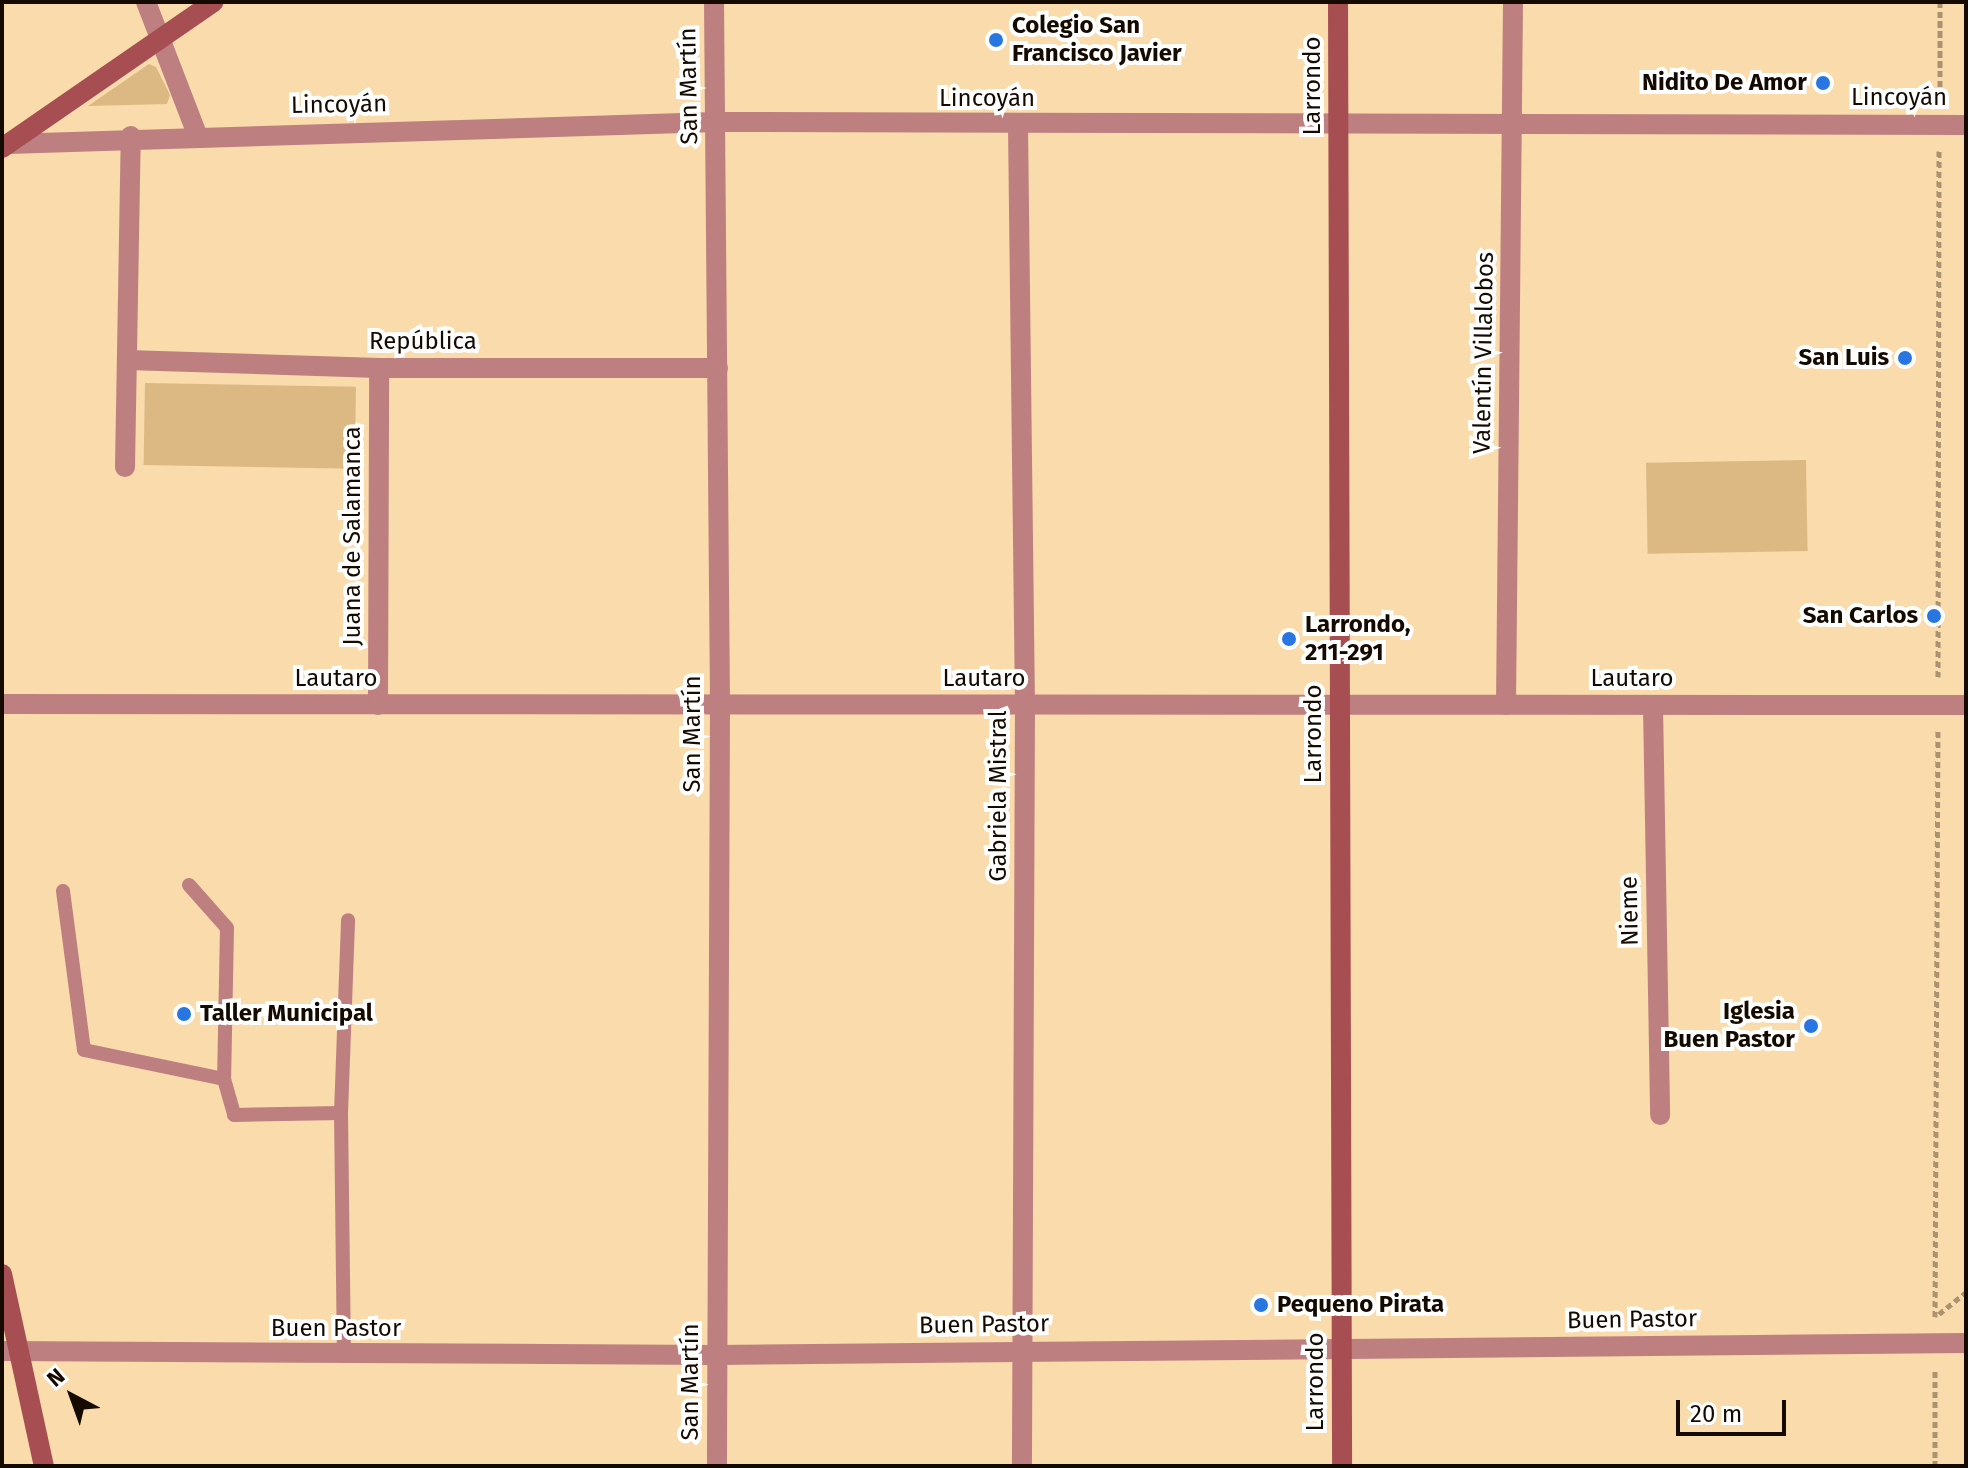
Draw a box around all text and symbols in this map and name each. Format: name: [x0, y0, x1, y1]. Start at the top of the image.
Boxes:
place label: Colegio San Francisco Javier: [1012, 12, 1182, 68]
street label: San Martín: [674, 27, 704, 145]
marker: Colegio San Francisco Javier: [987, 31, 1005, 49]
street label: Larrondo: [1299, 36, 1327, 136]
place label: Nidito De Amor: [1642, 69, 1807, 97]
marker: Nidito De Amor: [1814, 74, 1832, 92]
street label: Lincoyán: [1851, 84, 1947, 112]
street label: Lincoyán: [939, 85, 1035, 113]
street label: Lincoyán: [291, 90, 387, 120]
street label: Valentín Villalobos: [1468, 252, 1500, 454]
street label: República: [369, 328, 477, 356]
place label: San Luis: [1799, 344, 1889, 372]
marker: San Luis: [1896, 349, 1914, 367]
street label: Juana de Salamanca: [339, 426, 367, 646]
place label: San Carlos: [1803, 602, 1918, 630]
marker: San Carlos: [1925, 607, 1943, 625]
place label: Larrondo, 211-291: [1305, 611, 1411, 667]
marker: Larrondo, 211-291: [1280, 630, 1298, 648]
street label: Lautaro: [295, 665, 377, 693]
street label: Lautaro: [943, 665, 1025, 693]
street label: Lautaro: [1591, 665, 1673, 693]
street label: San Martín: [679, 675, 707, 793]
street label: Larrondo: [1300, 684, 1328, 784]
street label: Gabriela Mistral: [985, 710, 1013, 882]
street label: Nieme: [1615, 876, 1645, 946]
place label: Iglesia Buen Pastor: [1664, 998, 1795, 1054]
place label: Taller Municipal: [200, 1000, 373, 1028]
marker: Taller Municipal: [175, 1005, 193, 1023]
marker: Iglesia Buen Pastor: [1802, 1017, 1820, 1035]
place label: Pequeno Pirata: [1277, 1291, 1444, 1319]
marker: Pequeno Pirata: [1252, 1296, 1270, 1314]
street label: Buen Pastor: [1567, 1304, 1697, 1336]
street label: Buen Pastor: [919, 1309, 1049, 1341]
street label: Buen Pastor: [271, 1315, 401, 1343]
street label: San Martín: [677, 1323, 705, 1441]
street label: Larrondo: [1302, 1332, 1330, 1432]
north arrow: [32, 1356, 112, 1436]
text: N: [42, 1363, 70, 1392]
scale bar: [1680, 1384, 1790, 1434]
text: 20 m: [1690, 1400, 1742, 1428]

